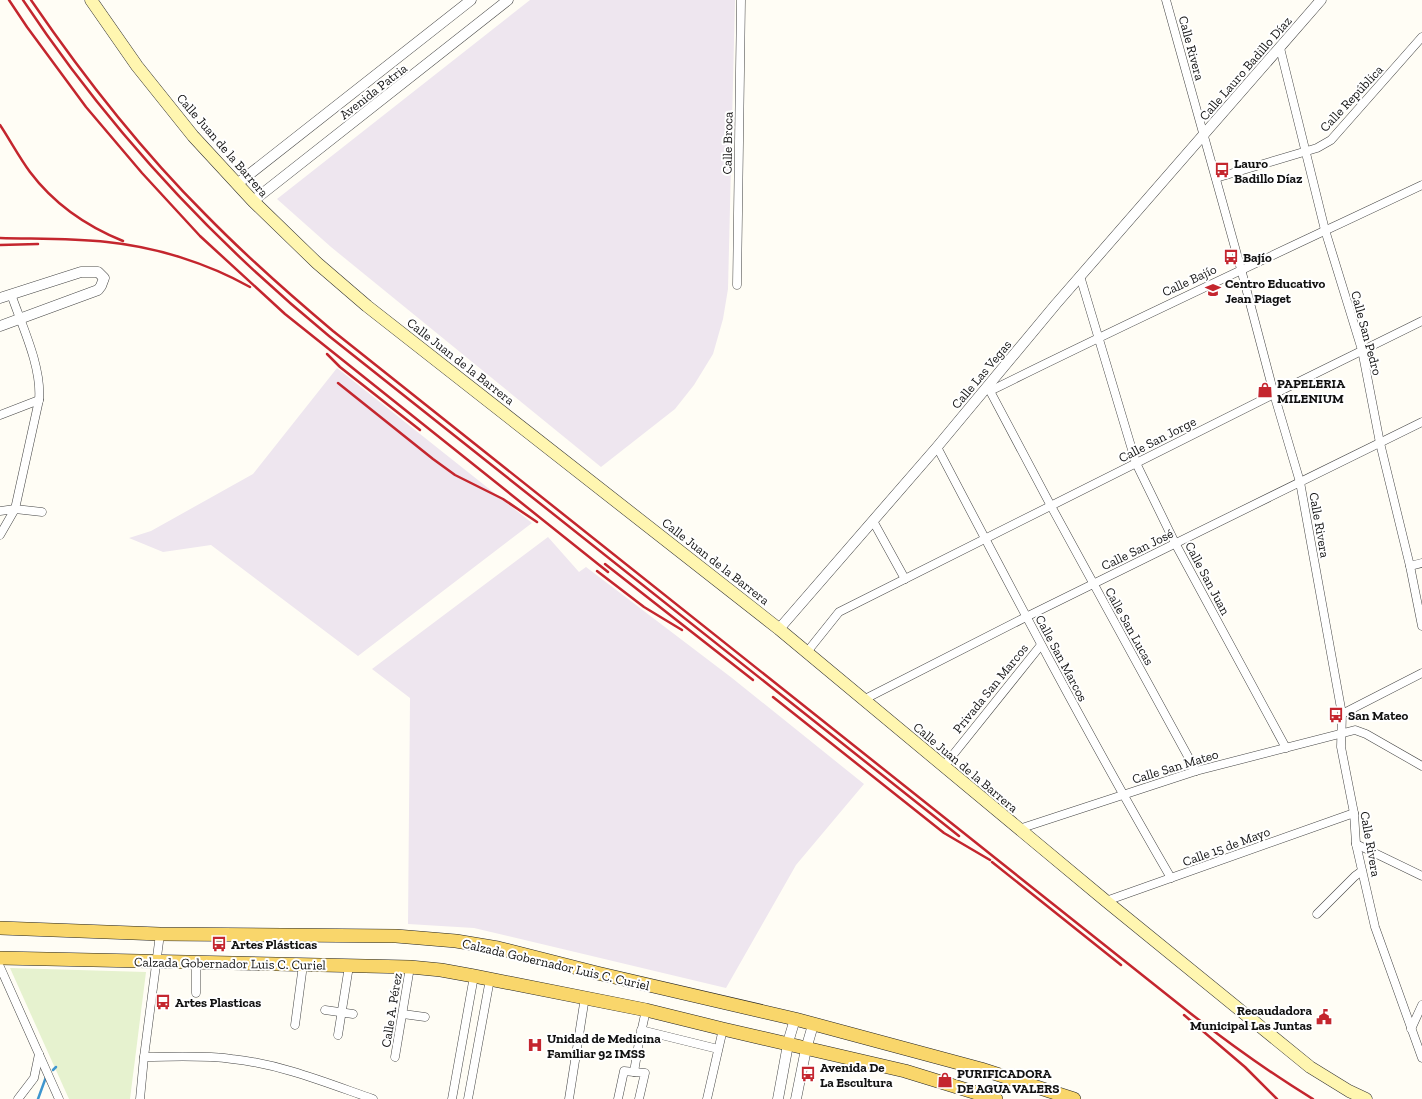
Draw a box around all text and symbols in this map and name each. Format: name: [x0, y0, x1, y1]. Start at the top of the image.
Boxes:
street label: Calle Lauro Badillo Díaz: [1196, 13, 1295, 123]
street label: Calle Rivera: [1176, 14, 1208, 83]
street label: Avenida Patria: [337, 60, 411, 122]
street label: Calle República: [1317, 61, 1386, 135]
street label: Calle Juan de la Barrera: [174, 91, 272, 201]
street label: Calle Broca: [719, 111, 736, 175]
place label: Lauro Badillo Díaz: [1234, 156, 1302, 186]
bus stop icon: Lauro Badillo Díaz: [1213, 161, 1231, 179]
bus stop icon: Bajío: [1222, 248, 1240, 266]
place label: Bajío: [1243, 250, 1272, 266]
street label: Calle Bajío: [1160, 261, 1220, 300]
place label: Centro Educativo Jean Piaget: [1225, 276, 1325, 306]
school or university icon: Centro Educativo Jean Piaget: [1204, 281, 1222, 299]
street label: Calle San Pedro: [1348, 289, 1385, 377]
street label: Calle Juan de la Barrera: [404, 315, 518, 408]
street label: Calle Las Vegas: [948, 337, 1015, 412]
place label: PAPELERIA MILENIUM: [1277, 376, 1345, 406]
shop icon: PAPELERIA MILENIUM: [1256, 381, 1274, 399]
street label: Calle San Jorge: [1116, 413, 1198, 465]
street label: Calle Rivera: [1306, 491, 1333, 560]
street label: Calle Juan de la Barrera: [659, 515, 773, 608]
street label: Calle San José: [1099, 526, 1176, 573]
street label: Calle San Juan: [1182, 539, 1233, 618]
street label: Calle San Lucas: [1102, 585, 1157, 668]
street label: Calle San Marcos: [1032, 612, 1091, 704]
street label: Privada San Marcos: [950, 640, 1031, 736]
bus stop icon: San Mateo: [1327, 706, 1345, 724]
place label: San Mateo: [1348, 708, 1409, 723]
street label: Calle Juan de la Barrera: [910, 719, 1022, 816]
street label: Calle San Mateo: [1130, 746, 1220, 787]
street label: Calle Rivera: [1357, 810, 1384, 879]
street label: Calle 15 de Mayo: [1180, 824, 1272, 869]
bus stop icon: Artes Plásticas: [210, 935, 228, 953]
street label: Calzada Gobernador Luis C. Curiel: [461, 936, 652, 993]
place label: Artes Plásticas: [231, 937, 317, 952]
street label: Calzada Gobernador Luis C. Curiel: [134, 954, 327, 973]
street label: Calle A. Pérez: [378, 972, 405, 1048]
bus stop icon: Artes Plasticas: [154, 993, 172, 1011]
place label: Artes Plasticas: [175, 995, 261, 1010]
place label: Recaudadora Municipal Las Juntas: [1190, 1003, 1312, 1033]
public building icon: Recaudadora Municipal Las Juntas: [1315, 1008, 1333, 1026]
place label: Unidad de Medicina Familiar 92 IMSS: [547, 1031, 661, 1061]
hospital icon: Unidad de Medicina Familiar 92 IMSS: [526, 1036, 544, 1054]
place label: Avenida De La Escultura: [820, 1060, 893, 1090]
bus stop icon: Avenida De La Escultura: [799, 1065, 817, 1083]
place label: PURIFICADORA DE AGUA VALERS: [957, 1066, 1060, 1096]
shop icon: PURIFICADORA DE AGUA VALERS: [936, 1071, 954, 1089]

